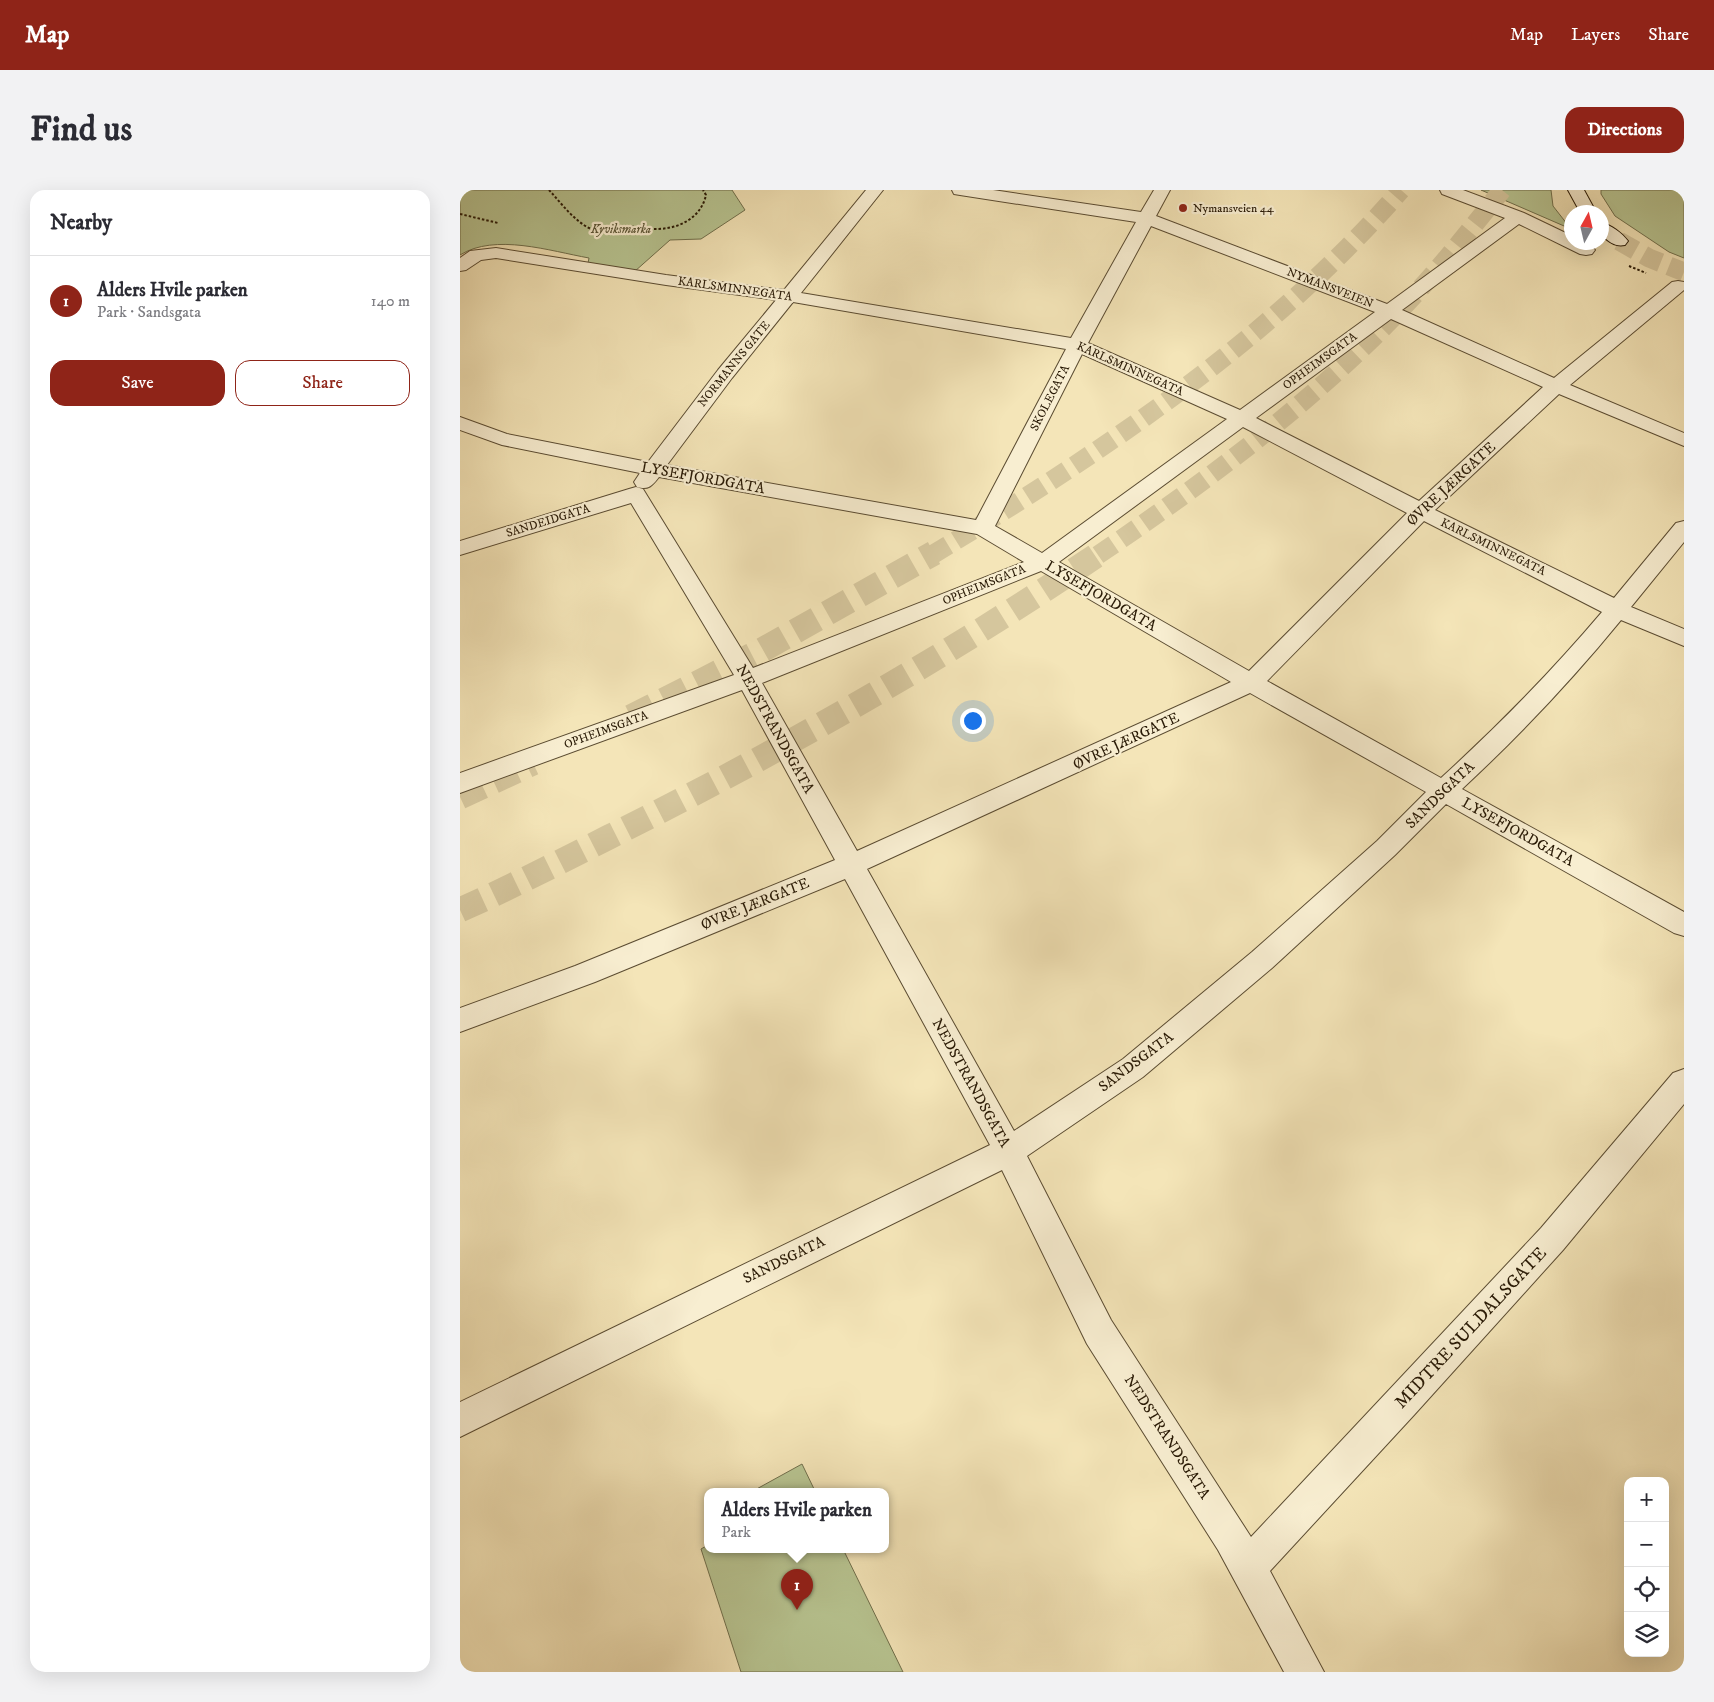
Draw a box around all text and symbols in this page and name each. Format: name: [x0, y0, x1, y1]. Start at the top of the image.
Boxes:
text: Map: [25, 20, 69, 50]
text: Map: [1510, 24, 1543, 46]
text: Layers: [1571, 24, 1620, 46]
text: Share: [1648, 24, 1689, 46]
button: Directions: [1565, 107, 1684, 153]
text: Find us: [30, 108, 132, 152]
place label: Nymansveien 44: [1193, 201, 1275, 216]
marker: Nymansveien 44: [1177, 202, 1189, 214]
north arrow: [1564, 205, 1609, 250]
text: Nearby: [50, 210, 112, 236]
park label: Kyviksmarka: [590, 222, 651, 237]
street label: NYMANSVEIEN: [1285, 265, 1376, 311]
street label: KARLSMINNEGATA: [677, 274, 793, 304]
text: Alders Hvile parken: [97, 279, 248, 302]
text: 1: [63, 291, 69, 311]
text: 140 m: [371, 291, 410, 311]
text: Park · Sandsgata: [97, 302, 201, 322]
street label: NORMANNS GATE: [695, 318, 774, 410]
street label: OPHEIMSGATA: [1280, 329, 1360, 393]
street label: KARLSMINNEGATA: [1074, 339, 1186, 399]
button: Save: [50, 360, 225, 406]
button: Share: [235, 360, 410, 406]
street label: SKOLEGATA: [1027, 362, 1073, 434]
street label: ØVRE JÆRGATE: [1402, 438, 1500, 530]
street label: LYSEFJORDGATA: [640, 458, 767, 498]
street label: SANDEIDGATA: [504, 501, 592, 541]
street label: KARLSMINNEGATA: [1438, 515, 1548, 579]
street label: LYSEFJORDGATA: [1042, 556, 1160, 636]
street label: OPHEIMSGATA: [940, 561, 1028, 608]
street label: NEDSTRANDSGATA: [732, 661, 819, 797]
street label: OPHEIMSGATA: [562, 708, 650, 752]
your location: [960, 708, 986, 734]
street label: ØVRE JÆRGATE: [1070, 708, 1183, 774]
street label: SANDSGATA: [1401, 757, 1479, 833]
street label: LYSEFJORDGATA: [1459, 793, 1578, 871]
street label: ØVRE JÆRGATE: [698, 873, 812, 934]
street label: NEDSTRANDSGATA: [928, 1015, 1015, 1151]
street label: SANDSGATA: [1095, 1027, 1178, 1096]
street label: SANDSGATA: [740, 1232, 829, 1288]
street label: MIDTRE SULDALSGATE: [1390, 1242, 1552, 1413]
street label: NEDSTRANDSGATA: [1120, 1371, 1215, 1503]
map controls: [1624, 1477, 1669, 1657]
button: +: [1624, 1477, 1669, 1522]
popup: [704, 1488, 889, 1553]
text: Alders Hvile parken: [721, 1499, 872, 1522]
text: Park: [721, 1522, 751, 1542]
button: −: [1624, 1522, 1669, 1567]
button: locate: [1624, 1567, 1669, 1612]
pin: 1: [781, 1569, 813, 1610]
button: layers: [1624, 1612, 1669, 1657]

